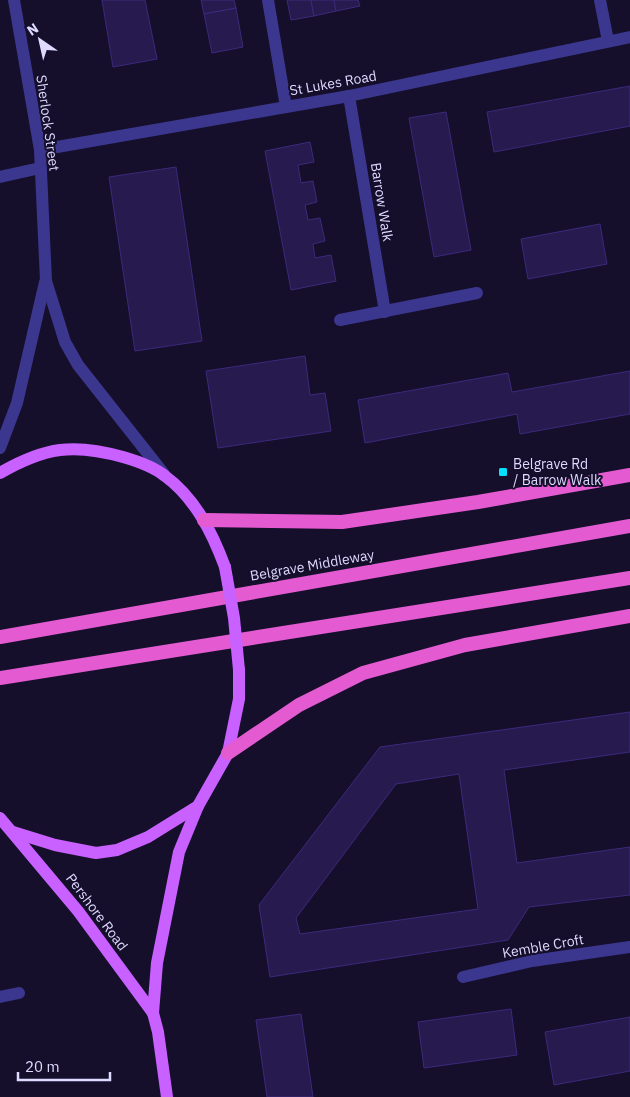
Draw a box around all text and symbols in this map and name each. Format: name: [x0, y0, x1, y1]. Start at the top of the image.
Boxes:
north arrow: [15, 15, 65, 65]
text: N: [23, 19, 42, 40]
street label: St Lukes Road: [288, 66, 378, 100]
street label: Sherlock Street: [32, 74, 64, 172]
street label: Barrow Walk: [367, 161, 397, 243]
place label: Belgrave Rd / Barrow Walk: [513, 455, 602, 489]
marker: Belgrave Rd / Barrow Walk: [497, 466, 509, 478]
street label: Belgrave Middleway: [248, 545, 376, 585]
street label: Pershore Road: [62, 870, 132, 954]
street label: Kemble Croft: [501, 930, 585, 962]
scale bar: [18, 1050, 110, 1082]
text: 20 m: [25, 1057, 60, 1076]

